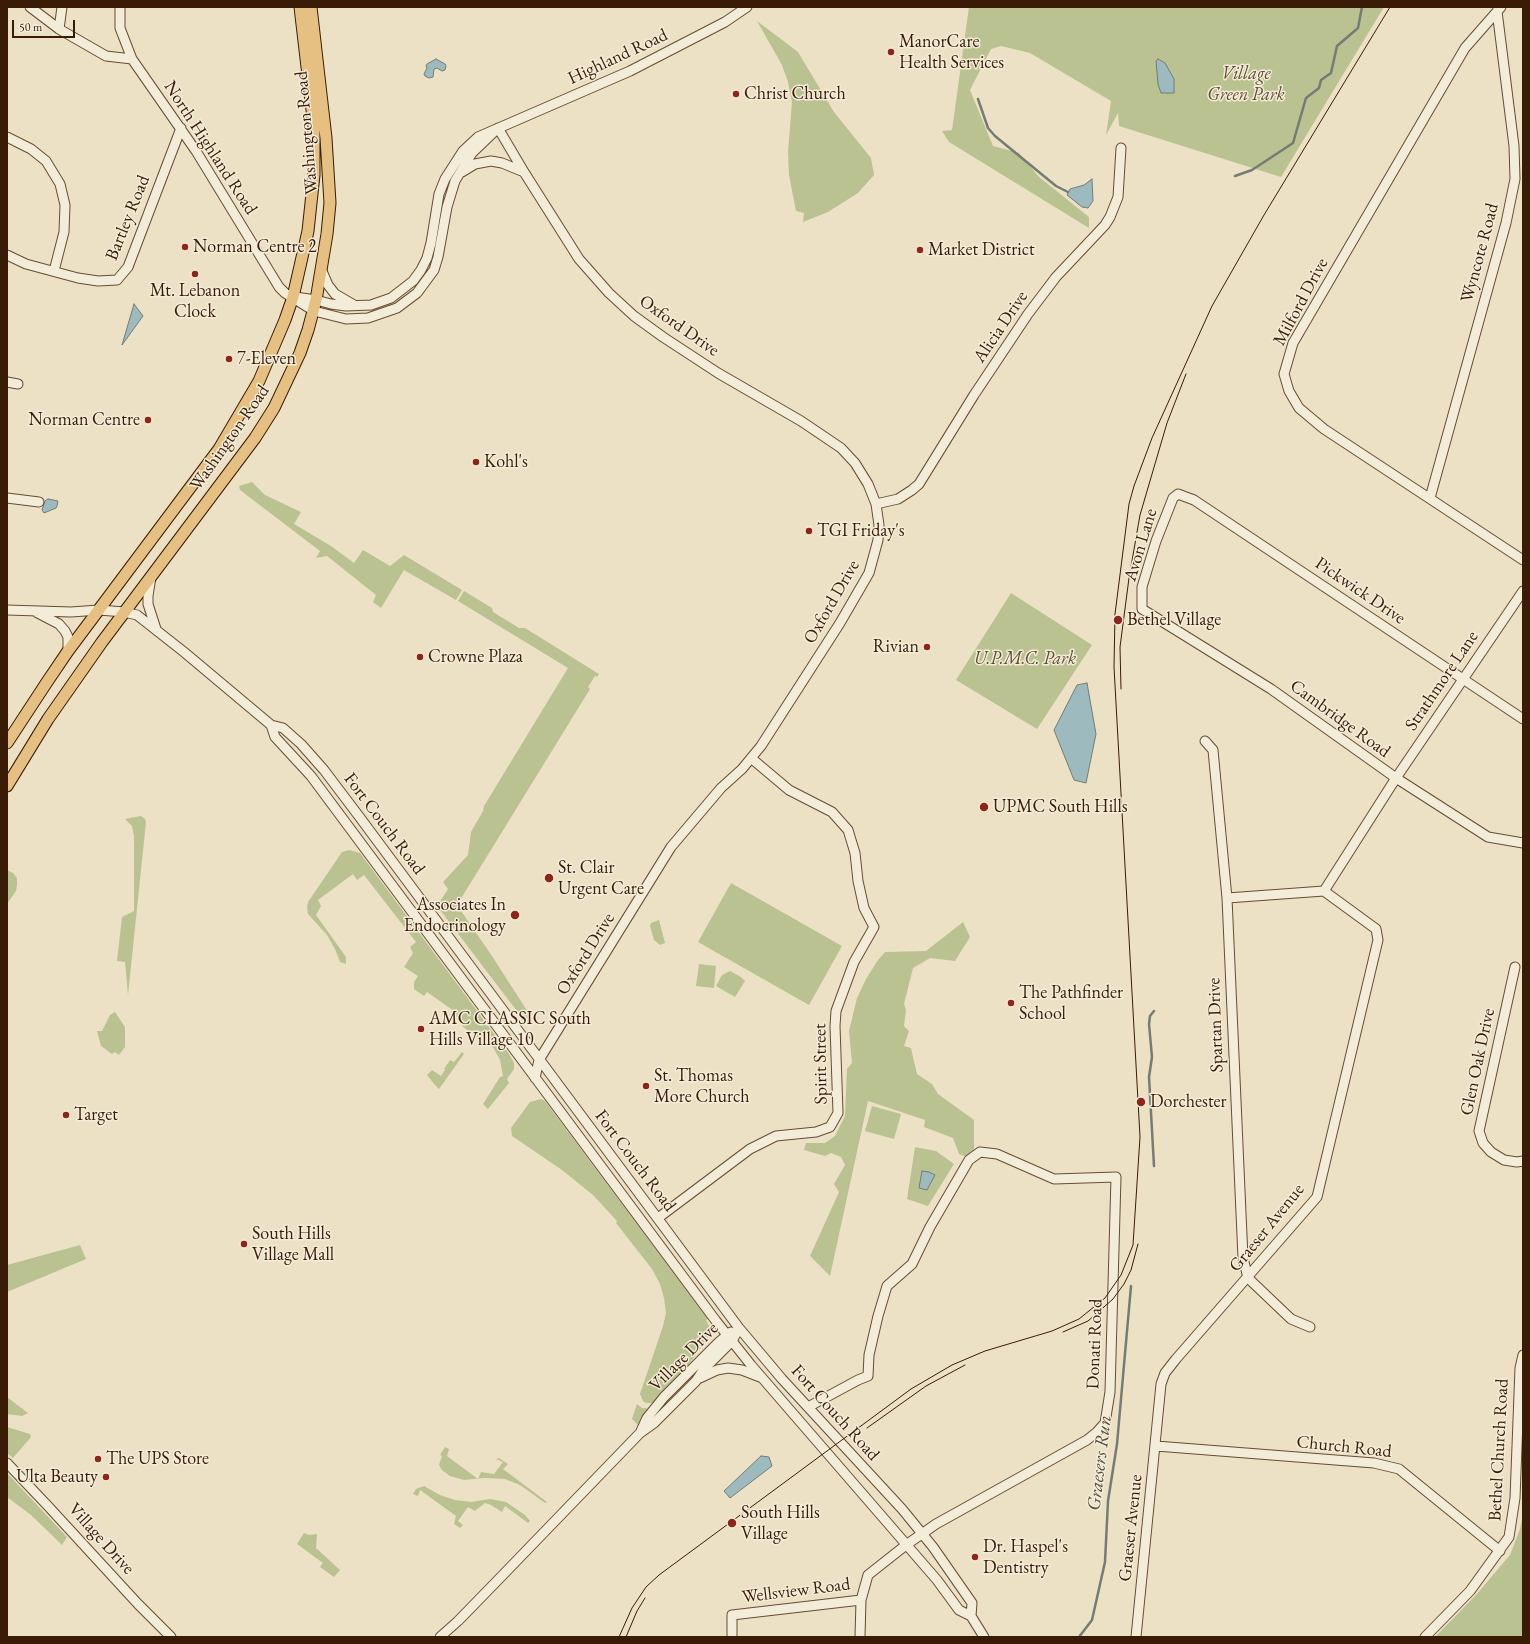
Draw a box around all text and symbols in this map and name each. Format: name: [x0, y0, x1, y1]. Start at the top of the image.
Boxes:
scale bar: [14, 12, 77, 38]
text: 50 m: [19, 19, 42, 35]
street label: Highland Road: [565, 25, 671, 89]
place label: ManorCare Health Services: [899, 31, 1004, 74]
marker: ManorCare Health Services: [886, 47, 896, 57]
park label: Village Green Park: [1207, 63, 1285, 106]
street label: Washington Road: [291, 70, 323, 196]
street label: North Highland Road: [159, 77, 261, 219]
place label: Christ Church: [744, 83, 846, 105]
marker: Christ Church: [731, 89, 741, 99]
street label: Bartley Road: [101, 172, 155, 264]
street label: Wyncote Road: [1456, 201, 1504, 305]
place label: Norman Centre 2: [193, 236, 317, 258]
place label: Market District: [928, 239, 1035, 261]
marker: Norman Centre 2: [180, 242, 190, 252]
marker: Market District: [915, 245, 925, 255]
street label: Milford Drive: [1269, 254, 1333, 350]
marker: Mt. Lebanon Clock: [190, 269, 200, 279]
place label: Mt. Lebanon Clock: [150, 280, 240, 322]
street label: Alicia Drive: [969, 287, 1033, 367]
street label: Oxford Drive: [635, 291, 723, 361]
place label: 7-Eleven: [237, 348, 296, 370]
marker: 7-Eleven: [224, 354, 234, 364]
street label: Washington Road: [186, 381, 274, 495]
place label: Norman Centre: [29, 409, 140, 431]
marker: Norman Centre: [143, 415, 153, 425]
place label: Kohl's: [484, 451, 528, 473]
marker: Kohl's: [471, 457, 481, 467]
street label: Avon Lane: [1120, 506, 1162, 584]
place label: TGI Friday's: [817, 520, 905, 542]
marker: TGI Friday's: [804, 526, 814, 536]
street label: Pickwick Drive: [1311, 553, 1409, 629]
street label: Oxford Drive: [799, 556, 865, 648]
place label: Bethel Village: [1127, 609, 1221, 631]
marker: Bethel Village: [1112, 614, 1124, 626]
street label: Strathmore Lane: [1401, 627, 1483, 735]
place label: Rivian: [873, 636, 919, 658]
marker: Rivian: [922, 642, 932, 652]
place label: Crowne Plaza: [428, 646, 523, 668]
park label: U.P.M.C. Park: [974, 648, 1076, 670]
marker: Crowne Plaza: [415, 652, 425, 662]
street label: Cambridge Road: [1286, 675, 1394, 763]
street label: Fort Couch Road: [339, 769, 429, 879]
place label: UPMC South Hills: [993, 796, 1128, 818]
marker: UPMC South Hills: [978, 801, 990, 813]
place label: St. Clair Urgent Care: [558, 857, 644, 900]
marker: St. Clair Urgent Care: [543, 872, 555, 884]
place label: Associates In Endocrinology: [404, 894, 506, 936]
marker: Associates In Endocrinology: [509, 909, 521, 921]
street label: Oxford Drive: [552, 909, 620, 999]
street label: Spartan Drive: [1204, 977, 1228, 1073]
place label: The Pathfinder School: [1019, 982, 1123, 1024]
marker: The Pathfinder School: [1006, 998, 1016, 1008]
street label: Glen Oak Drive: [1456, 1006, 1500, 1118]
place label: AMC CLASSIC South Hills Village 10: [429, 1008, 591, 1050]
street label: Spirit Street: [809, 1023, 833, 1105]
marker: AMC CLASSIC South Hills Village 10: [416, 1024, 426, 1034]
place label: St. Thomas More Church: [654, 1065, 750, 1108]
marker: St. Thomas More Church: [641, 1081, 651, 1091]
place label: Dorchester: [1150, 1091, 1227, 1113]
marker: Dorchester: [1135, 1096, 1147, 1108]
place label: Target: [74, 1104, 118, 1126]
street label: Fort Couch Road: [590, 1106, 680, 1216]
marker: Target: [61, 1110, 71, 1120]
street label: Graeser Avenue: [1225, 1179, 1309, 1277]
place label: South Hills Village Mall: [252, 1223, 334, 1266]
marker: South Hills Village Mall: [239, 1239, 249, 1249]
street label: Donati Road: [1083, 1298, 1107, 1390]
street label: Village Drive: [645, 1318, 723, 1396]
street label: Fort Couch Road: [786, 1360, 884, 1466]
street label: Bethel Church Road: [1484, 1378, 1514, 1522]
water label: Graesers Run: [1083, 1414, 1117, 1512]
street label: Church Road: [1295, 1431, 1393, 1463]
place label: The UPS Store: [106, 1448, 209, 1470]
marker: The UPS Store: [93, 1454, 103, 1464]
place label: Ulta Beauty: [16, 1466, 98, 1488]
marker: Ulta Beauty: [101, 1472, 111, 1482]
street label: Graeser Avenue: [1115, 1473, 1147, 1583]
street label: Village Drive: [63, 1499, 139, 1579]
place label: South Hills Village: [741, 1502, 820, 1544]
marker: South Hills Village: [726, 1517, 738, 1529]
place label: Dr. Haspel's Dentistry: [983, 1536, 1068, 1578]
marker: Dr. Haspel's Dentistry: [970, 1552, 980, 1562]
street label: Wellsview Road: [741, 1574, 851, 1608]

